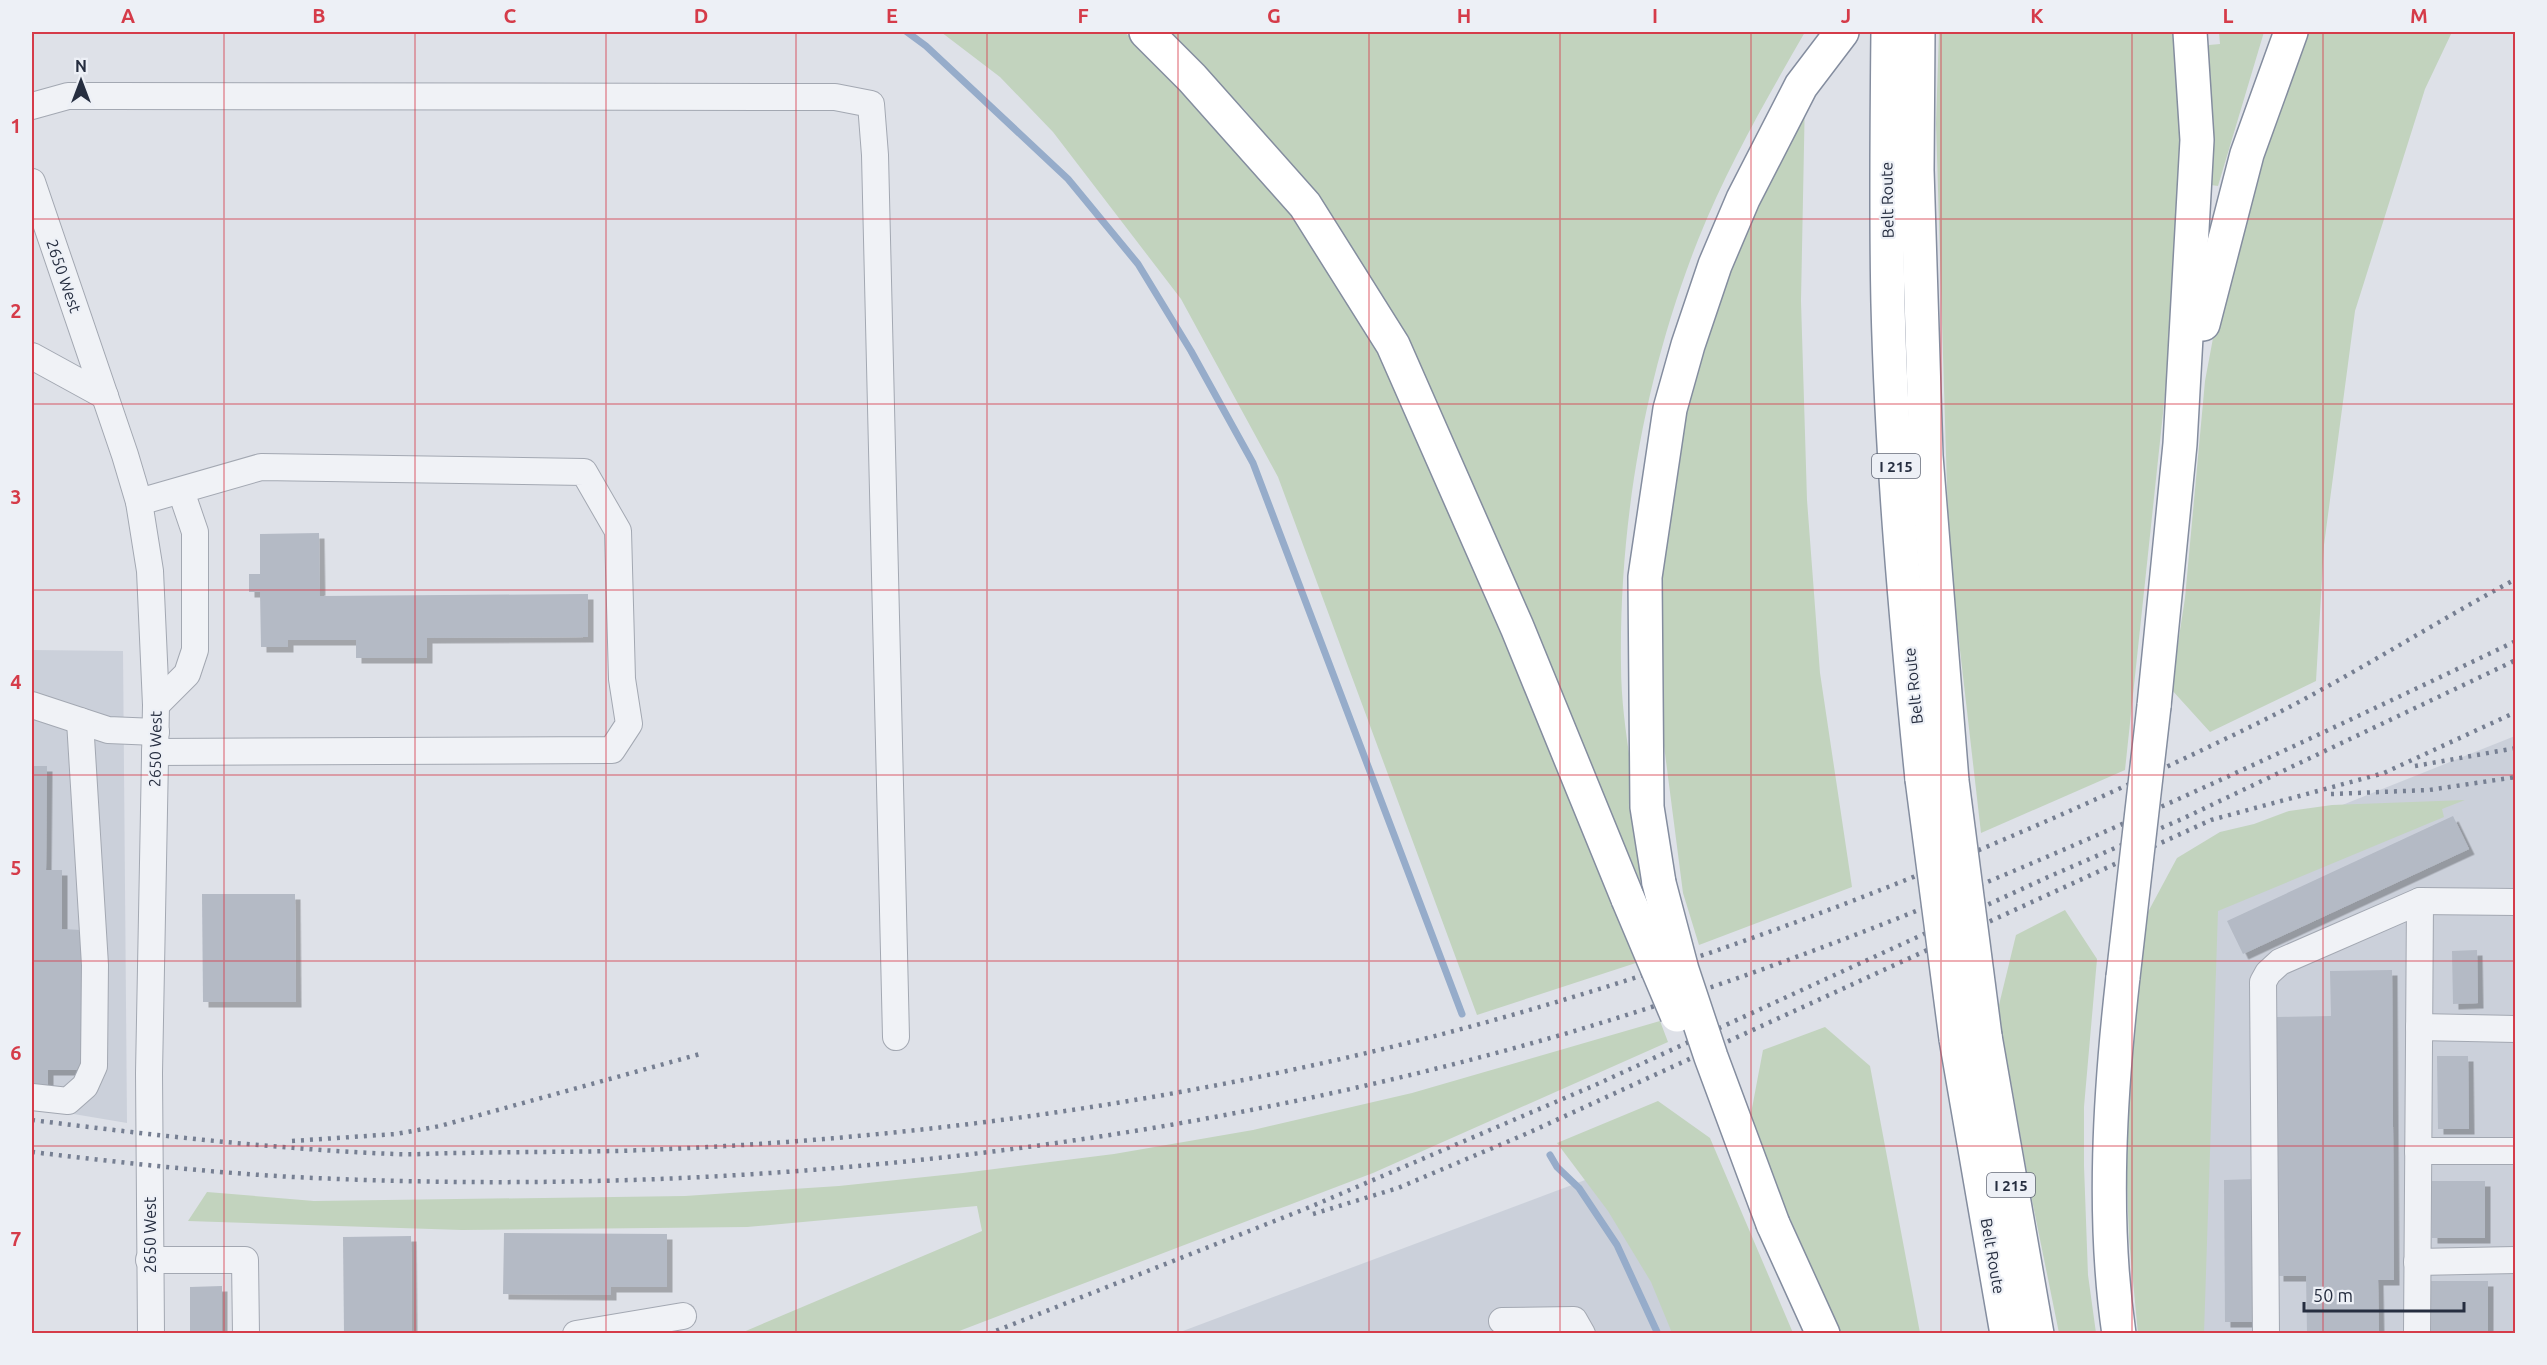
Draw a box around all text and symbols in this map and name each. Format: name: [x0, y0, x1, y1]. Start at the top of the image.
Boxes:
text: A: [121, 4, 135, 27]
text: B: [312, 4, 326, 27]
text: C: [504, 4, 517, 27]
text: D: [694, 4, 708, 27]
text: E: [886, 4, 898, 27]
text: F: [1077, 4, 1089, 27]
text: G: [1267, 4, 1281, 27]
text: H: [1457, 4, 1471, 27]
text: I: [1652, 4, 1658, 27]
text: J: [1841, 4, 1851, 27]
text: K: [2030, 4, 2044, 27]
text: L: [2223, 4, 2234, 27]
text: M: [2410, 4, 2428, 27]
north arrow: [51, 51, 111, 111]
text: N: [75, 57, 87, 75]
text: 1: [10, 114, 22, 137]
street label: Belt Route: [1877, 162, 1897, 238]
street label: 2650 West: [43, 237, 85, 316]
text: 2: [10, 299, 22, 322]
road number: I 215: [1872, 454, 1920, 478]
text: 3: [10, 485, 22, 508]
street label: Belt Route: [1900, 647, 1926, 725]
text: 4: [10, 670, 22, 693]
street label: 2650 West: [145, 710, 165, 787]
text: 5: [10, 856, 22, 879]
text: 6: [10, 1041, 22, 1064]
road number: I 215: [1987, 1173, 2035, 1197]
street label: 2650 West: [141, 1196, 159, 1273]
street label: Belt Route: [1977, 1217, 2009, 1295]
text: 7: [10, 1227, 22, 1250]
scale bar: [2304, 1275, 2464, 1313]
text: 50 m: [2313, 1285, 2353, 1305]

